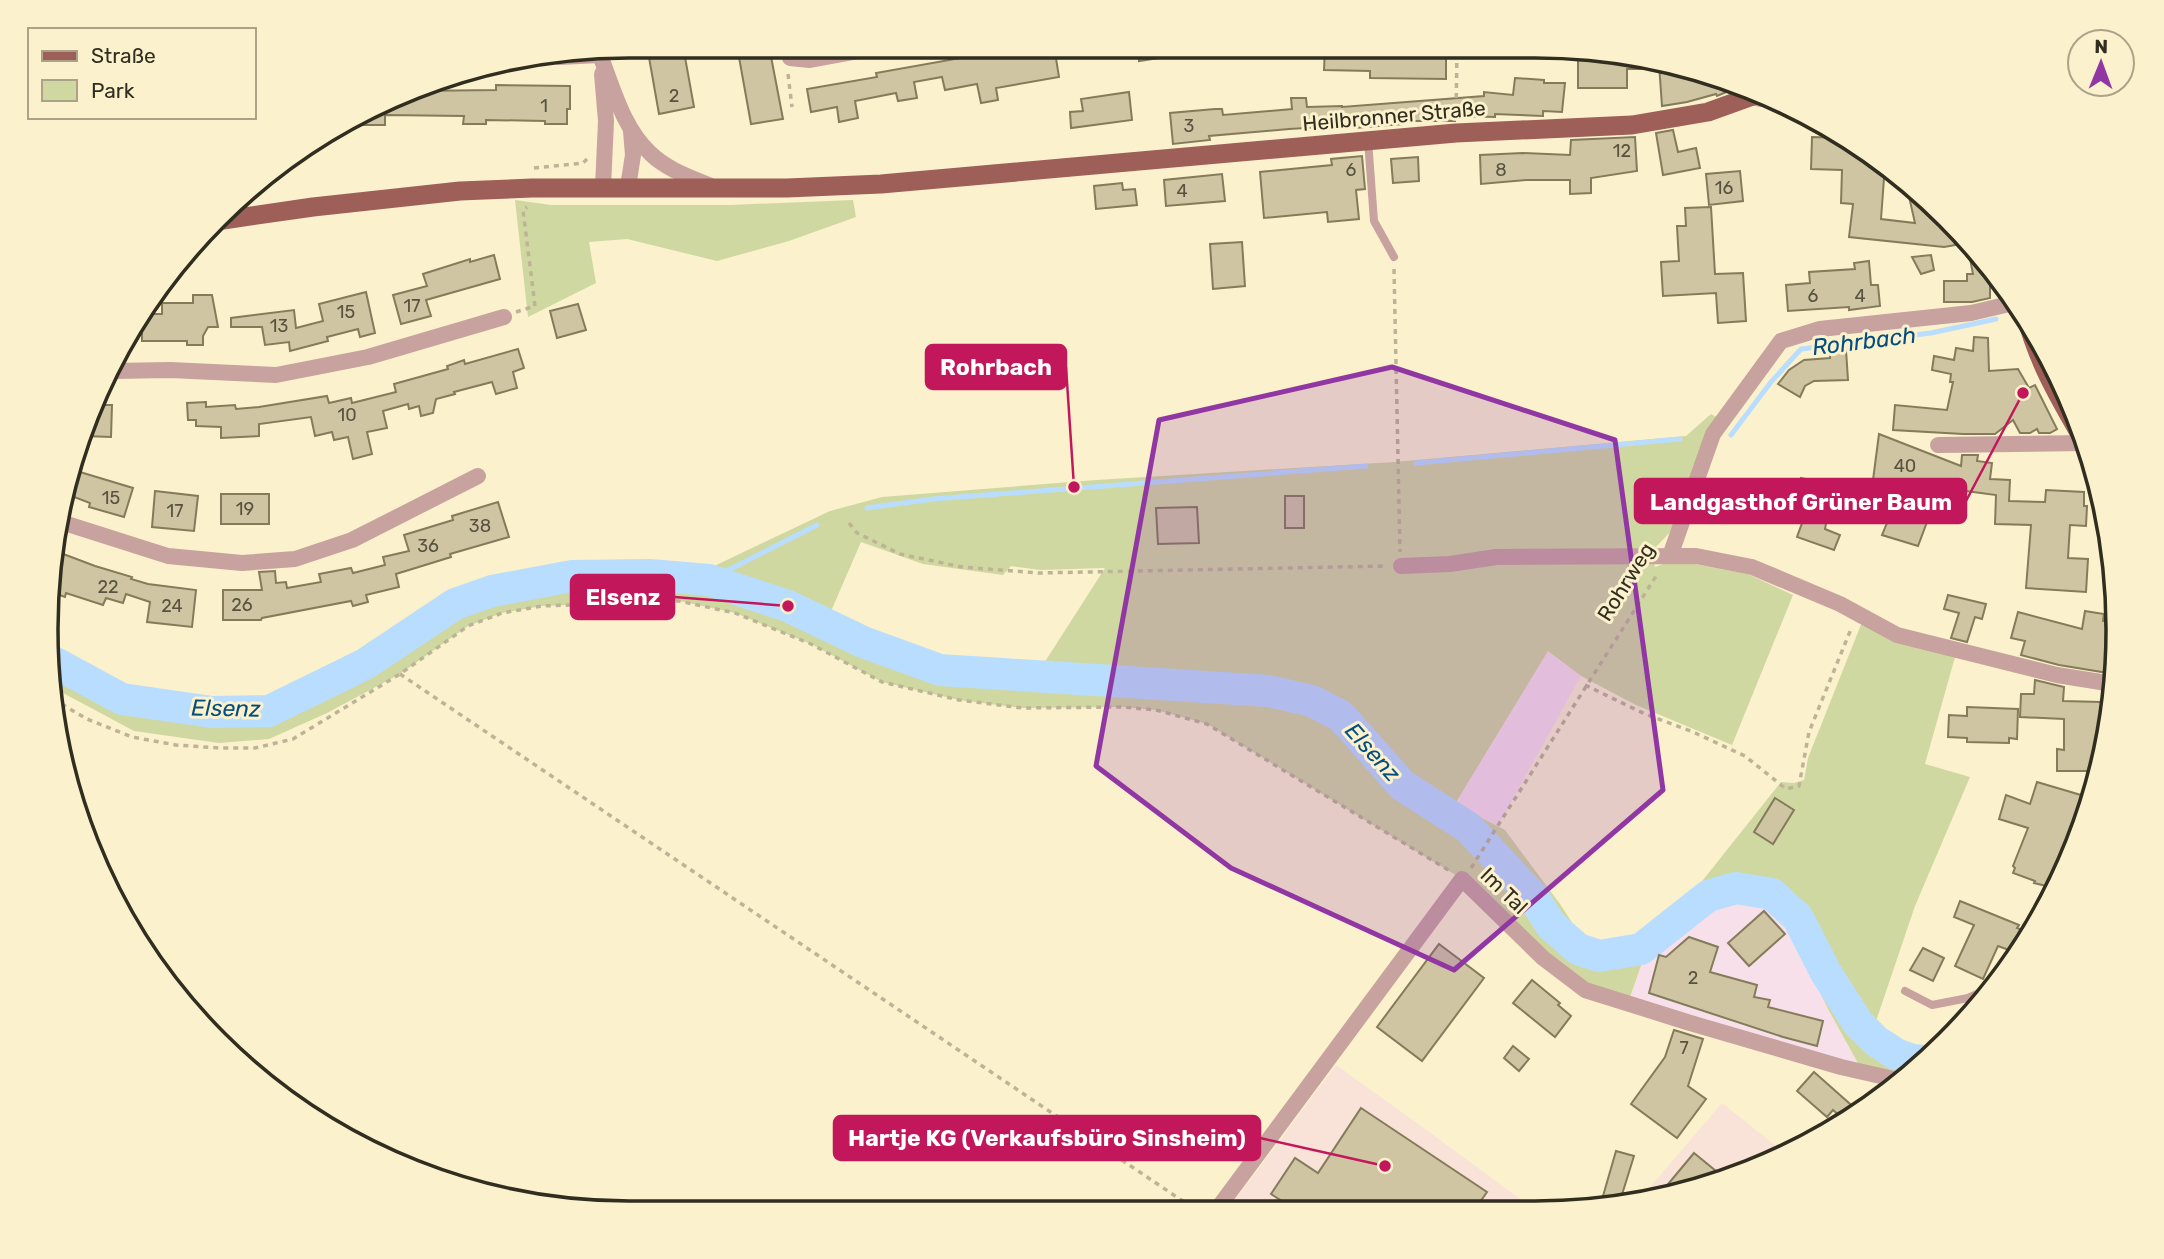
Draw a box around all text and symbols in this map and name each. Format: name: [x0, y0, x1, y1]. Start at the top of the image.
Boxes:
legend: [28, 28, 256, 119]
north arrow: [2066, 28, 2136, 98]
text: N: [2094, 35, 2108, 58]
text: Straße: [91, 43, 156, 68]
text: Park: [91, 78, 135, 103]
house number: 2: [669, 85, 679, 107]
house number: 1: [540, 95, 548, 117]
street label: Heilbronner Straße: [1301, 95, 1487, 136]
house number: 3: [1184, 115, 1194, 137]
house number: 12: [1613, 140, 1631, 162]
house number: 6: [1346, 159, 1357, 181]
house number: 8: [1495, 159, 1507, 181]
house number: 16: [1715, 177, 1733, 199]
house number: 4: [1176, 180, 1188, 202]
house number: 6: [1808, 285, 1819, 307]
house number: 4: [1854, 285, 1866, 307]
house number: 17: [404, 295, 420, 317]
house number: 15: [337, 301, 355, 323]
house number: 13: [270, 315, 288, 337]
water label: Rohrbach: [1810, 321, 1918, 361]
callout: Rohrbach: [926, 345, 1066, 389]
text: Rohrbach: [940, 353, 1052, 381]
house number: 10: [337, 404, 357, 426]
house number: 40: [1894, 455, 1916, 477]
callout: Landgasthof Grüner Baum: [1635, 479, 1966, 523]
house number: 15: [102, 487, 120, 509]
text: Landgasthof Grüner Baum: [1650, 488, 1952, 516]
house number: 19: [236, 498, 254, 520]
house number: 17: [167, 500, 183, 522]
house number: 38: [469, 515, 491, 537]
house number: 36: [417, 535, 439, 557]
street label: Rohrweg: [1592, 538, 1659, 625]
callout: Elsenz: [571, 575, 674, 619]
house number: 22: [97, 576, 119, 598]
text: Elsenz: [585, 583, 661, 611]
house number: 26: [231, 594, 253, 616]
house number: 24: [161, 595, 183, 617]
water label: Elsenz: [191, 693, 261, 723]
water label: Elsenz: [1339, 717, 1407, 788]
street label: Im Tal: [1476, 862, 1533, 919]
house number: 2: [1688, 967, 1698, 989]
house number: 7: [1679, 1037, 1689, 1059]
callout: Hartje KG (Verkaufsbüro Sinsheim): [834, 1116, 1260, 1160]
text: Hartje KG (Verkaufsbüro Sinsheim): [848, 1124, 1246, 1152]

